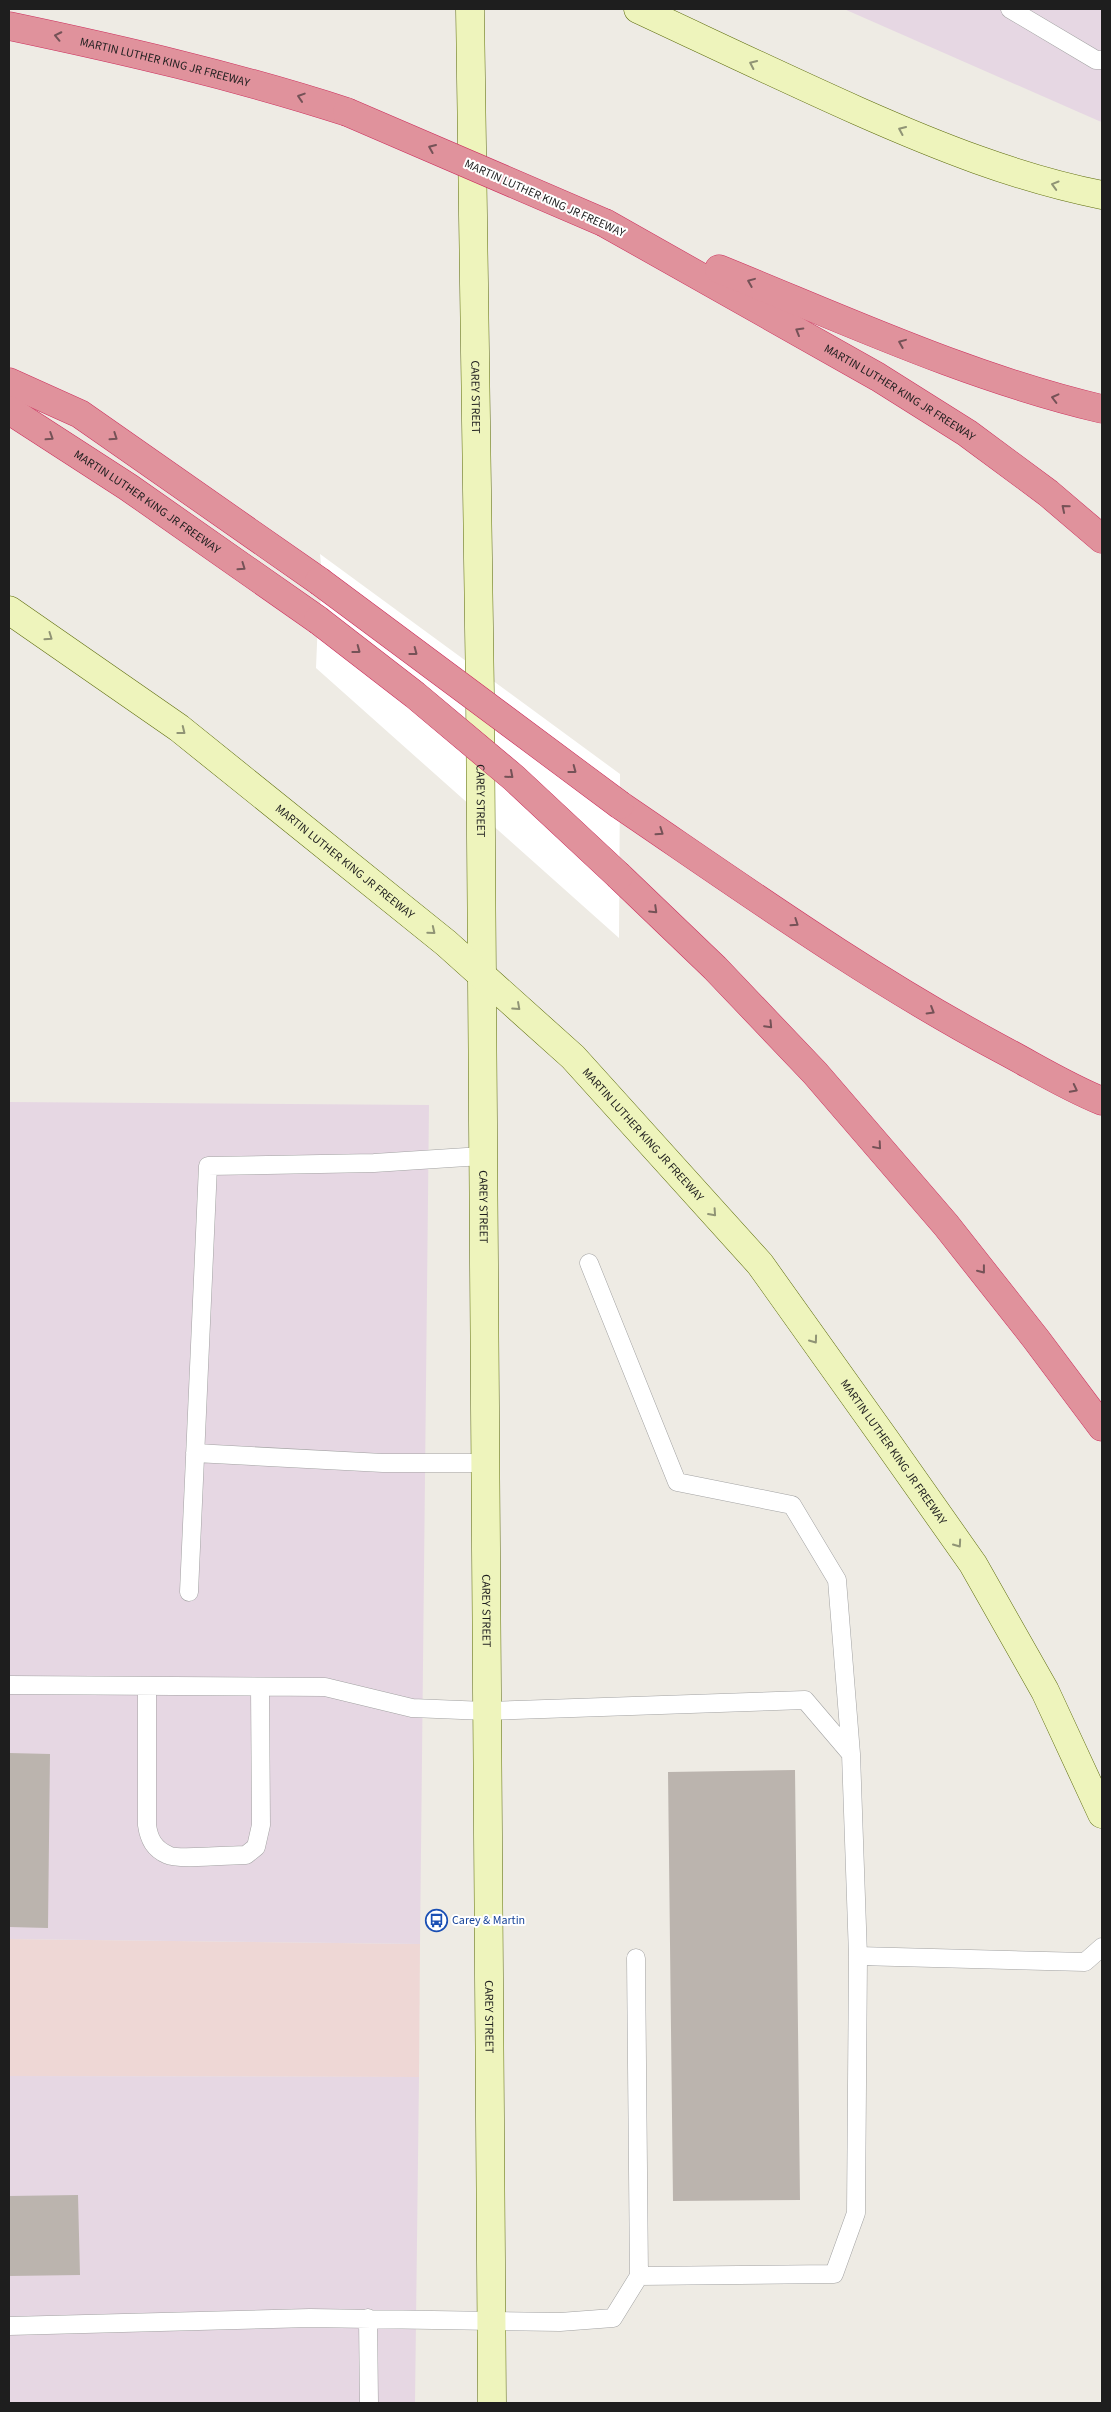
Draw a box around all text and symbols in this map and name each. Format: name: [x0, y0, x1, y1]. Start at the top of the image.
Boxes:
one-way arrow: [54, 31, 63, 42]
street label: MARTIN LUTHER KING JR FREEWAY: [78, 34, 252, 92]
one-way arrow: [750, 60, 759, 70]
one-way arrow: [297, 92, 305, 102]
one-way arrow: [898, 125, 907, 136]
one-way arrow: [428, 144, 437, 155]
street label: MARTIN LUTHER KING JR FREEWAY: [462, 155, 628, 242]
one-way arrow: [1051, 180, 1059, 190]
one-way arrow: [747, 278, 756, 288]
one-way arrow: [795, 328, 804, 338]
one-way arrow: [898, 339, 907, 350]
street label: MARTIN LUTHER KING JR FREEWAY: [821, 340, 979, 446]
street label: CAREY STREET: [466, 360, 484, 434]
one-way arrow: [1050, 393, 1059, 404]
one-way arrow: [109, 430, 118, 440]
one-way arrow: [44, 431, 53, 440]
street label: MARTIN LUTHER KING JR FREEWAY: [70, 446, 224, 558]
one-way arrow: [1062, 505, 1071, 514]
one-way arrow: [236, 561, 246, 570]
one-way arrow: [44, 631, 53, 640]
one-way arrow: [351, 644, 361, 653]
one-way arrow: [408, 646, 418, 655]
one-way arrow: [176, 725, 186, 734]
street label: CAREY STREET: [471, 764, 489, 838]
one-way arrow: [567, 764, 577, 773]
one-way arrow: [504, 769, 513, 778]
street label: MARTIN LUTHER KING JR FREEWAY: [271, 801, 418, 924]
one-way arrow: [654, 826, 664, 835]
one-way arrow: [649, 904, 658, 913]
one-way arrow: [789, 917, 798, 927]
one-way arrow: [426, 926, 435, 935]
one-way arrow: [511, 1001, 520, 1010]
one-way arrow: [926, 1005, 935, 1015]
one-way arrow: [763, 1019, 772, 1028]
street label: MARTIN LUTHER KING JR FREEWAY: [578, 1065, 708, 1206]
one-way arrow: [1069, 1083, 1078, 1093]
one-way arrow: [872, 1140, 881, 1149]
street label: CAREY STREET: [474, 1170, 492, 1244]
one-way arrow: [708, 1207, 717, 1216]
one-way arrow: [976, 1265, 985, 1274]
one-way arrow: [808, 1334, 817, 1344]
street label: MARTIN LUTHER KING JR FREEWAY: [836, 1376, 951, 1528]
one-way arrow: [952, 1538, 961, 1548]
street label: CAREY STREET: [477, 1574, 495, 1648]
bus stop icon: Carey & Martin: [424, 1908, 448, 1932]
place label: Carey & Martin: [452, 1912, 525, 1929]
street label: CAREY STREET: [480, 1980, 498, 2054]

